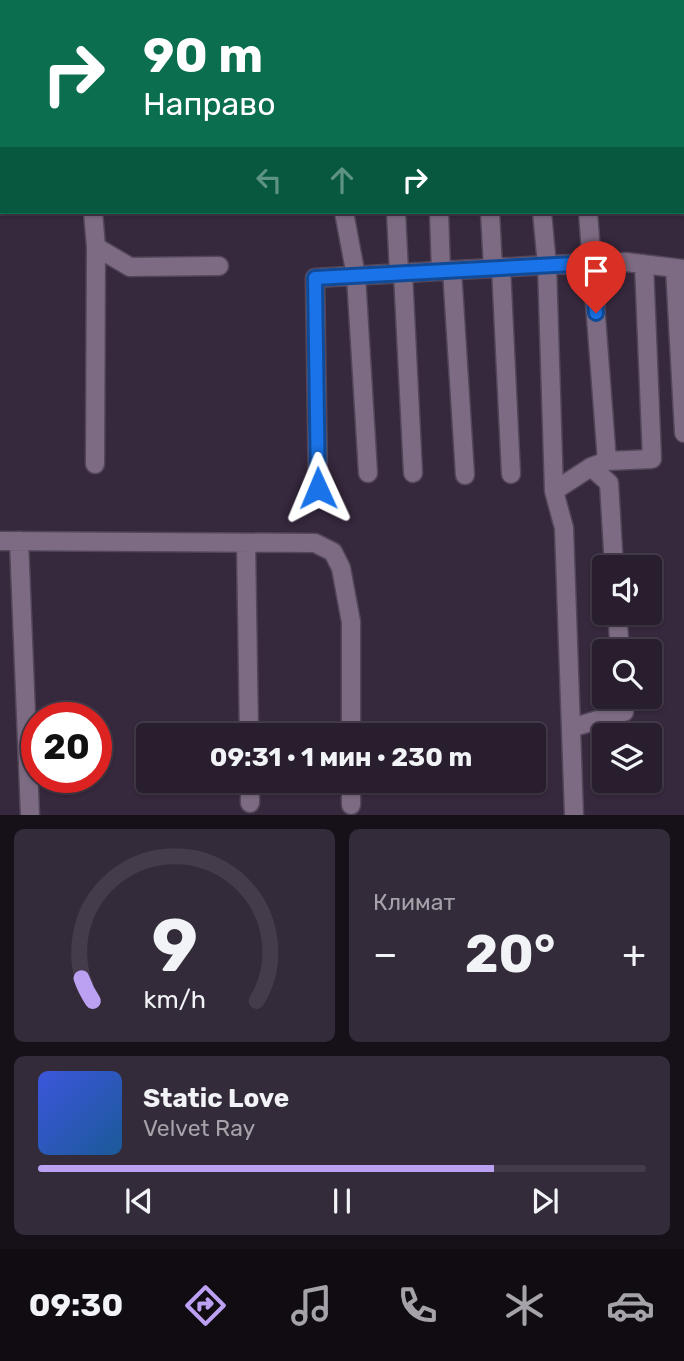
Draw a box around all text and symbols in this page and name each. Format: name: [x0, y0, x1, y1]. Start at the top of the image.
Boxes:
text: 90 m: [143, 26, 263, 84]
icon: right: [28, 28, 119, 119]
text: Направо: [143, 85, 276, 123]
icon: left: [250, 161, 288, 199]
icon: ahead: [323, 161, 361, 199]
icon: right: [396, 161, 434, 199]
pin: [566, 241, 626, 313]
icon: arrive: [577, 252, 615, 290]
position arrow: [281, 451, 355, 525]
map controls: [592, 555, 662, 793]
button: sound: [592, 555, 662, 625]
button: search: [592, 639, 662, 709]
speed limit sign: 20: [21, 702, 112, 793]
button: layers: [592, 723, 662, 793]
text: 09:31 · 1 мин · 230 m: [210, 742, 472, 773]
text: Климат: [373, 888, 455, 916]
text: 9: [151, 904, 198, 990]
text: 20°: [465, 923, 555, 985]
text: −: [373, 931, 398, 977]
text: +: [622, 931, 646, 977]
text: km/h: [143, 985, 206, 1014]
text: Static Love: [143, 1083, 289, 1114]
text: Velvet Ray: [143, 1114, 255, 1142]
icon: previous: [120, 1182, 158, 1220]
icon: pause: [323, 1182, 361, 1220]
icon: next: [526, 1182, 564, 1220]
icon: directions: [181, 1281, 230, 1330]
icon: music: [287, 1281, 336, 1330]
icon: phone: [393, 1281, 442, 1330]
icon: climate: [500, 1281, 549, 1330]
icon: car: [606, 1281, 655, 1330]
text: 09:30: [29, 1286, 123, 1324]

